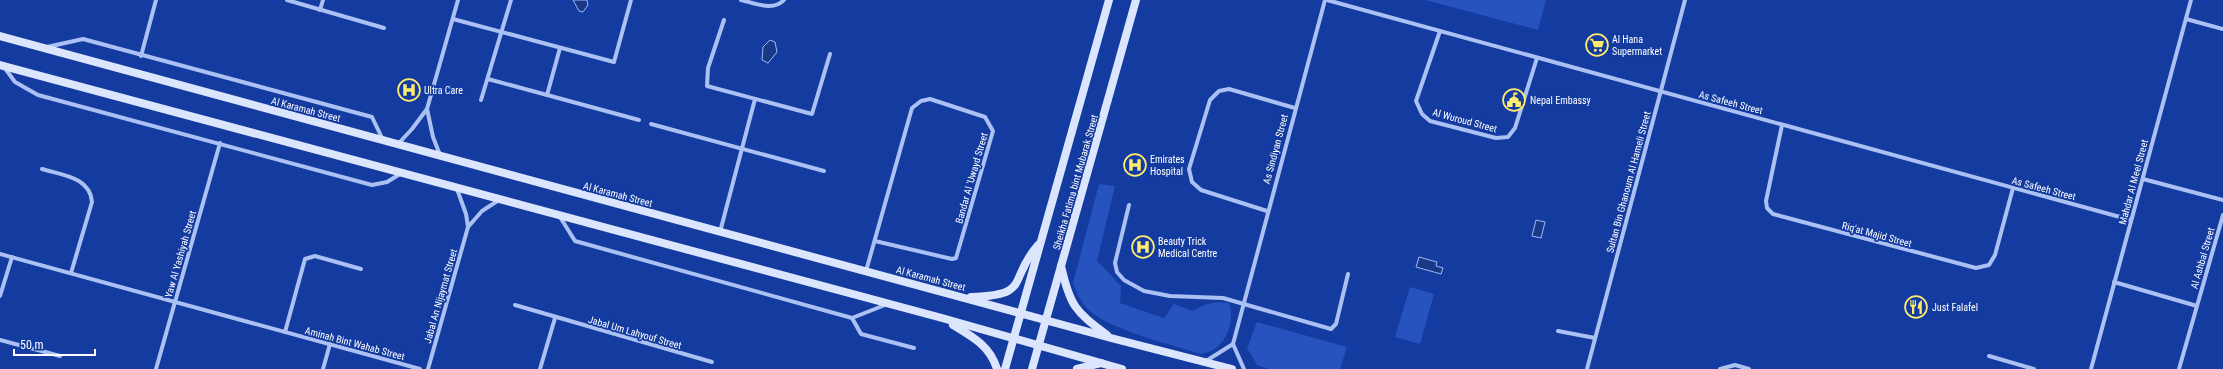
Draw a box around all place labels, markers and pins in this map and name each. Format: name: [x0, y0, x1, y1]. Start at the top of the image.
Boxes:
supermarket icon: Al Hana Supermarket: [1584, 32, 1610, 58]
place label: Al Hana Supermarket: [1612, 34, 1662, 57]
hospital icon: Ultra Care: [396, 77, 422, 103]
place label: Ultra Care: [424, 85, 463, 96]
public building icon: Nepal Embassy: [1501, 87, 1527, 113]
place label: Nepal Embassy: [1530, 95, 1591, 106]
hospital icon: Emirates Hospital: [1122, 152, 1148, 178]
place label: Emirates Hospital: [1150, 154, 1185, 177]
hospital icon: Beauty Trick Medical Centre: [1130, 234, 1156, 260]
place label: Beauty Trick Medical Centre: [1158, 236, 1218, 259]
restaurant icon: Just Falafel: [1903, 294, 1929, 320]
place label: Just Falafel: [1932, 302, 1978, 313]

